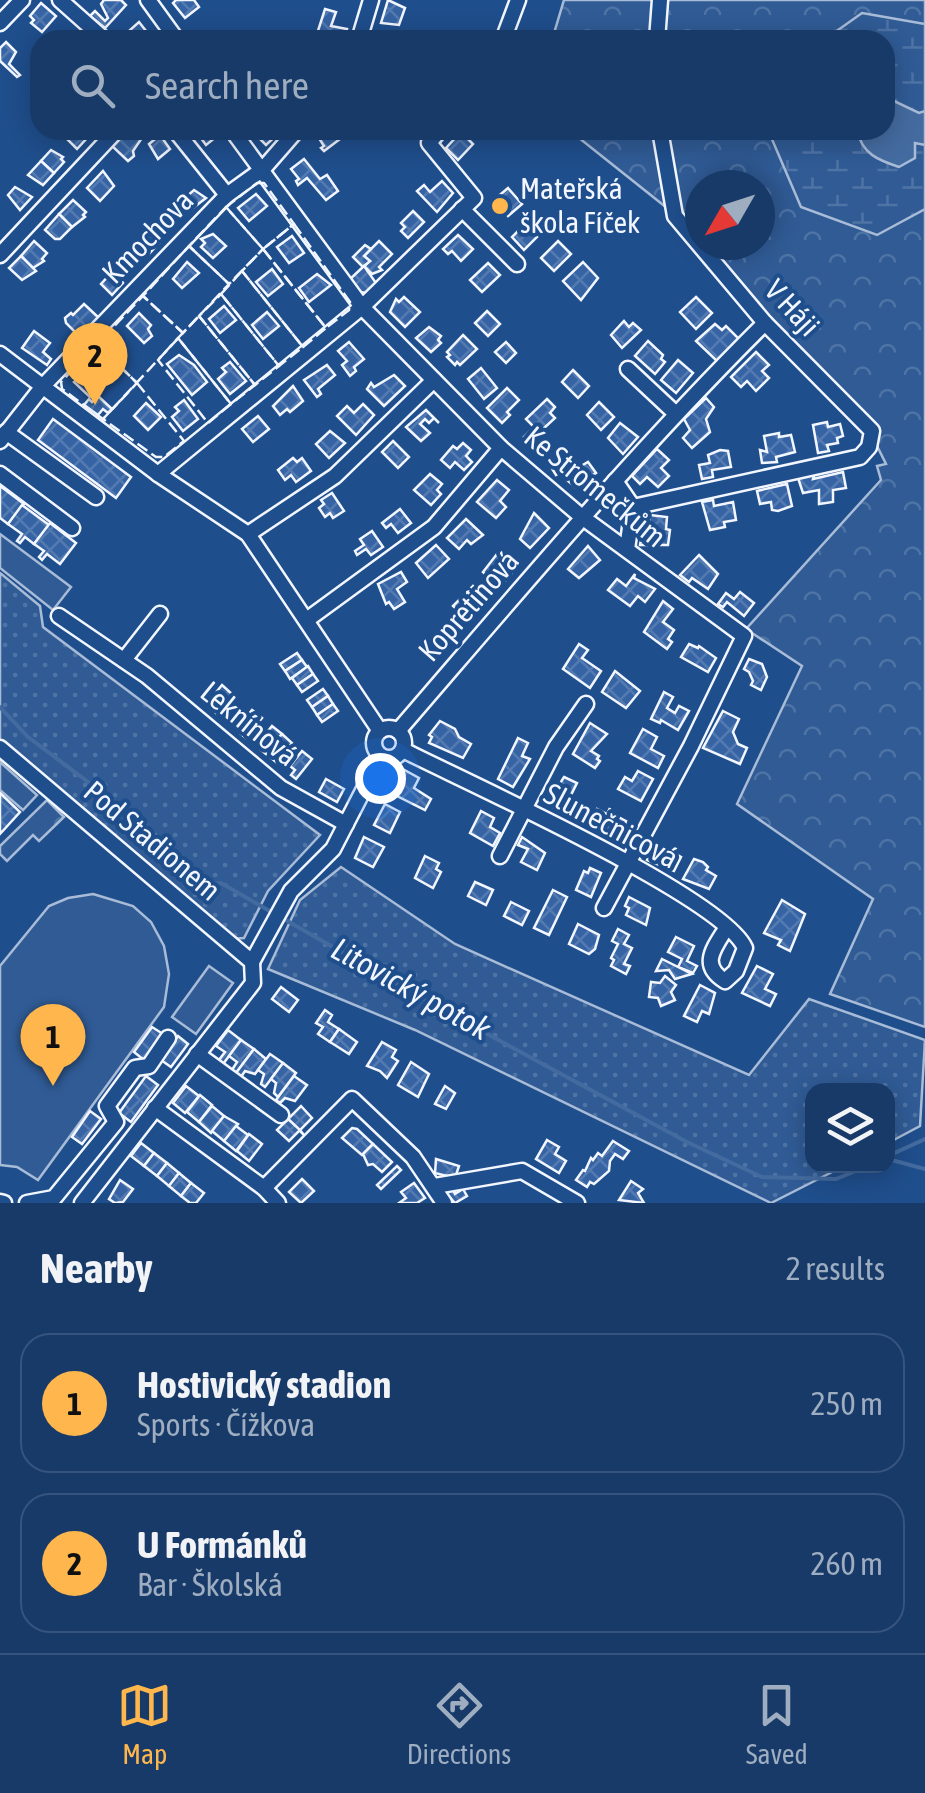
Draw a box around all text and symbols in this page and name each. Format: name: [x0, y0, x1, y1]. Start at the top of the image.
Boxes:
search box: [30, 30, 895, 140]
icon: search: [65, 58, 120, 113]
text: Search here: [145, 64, 309, 107]
north arrow: [685, 170, 775, 260]
place label: Mateřská škola Fíček: [520, 171, 640, 239]
street label: Kmochova: [95, 183, 200, 290]
marker: Mateřská škola Fíček: [489, 195, 511, 217]
street label: V Háji: [758, 272, 827, 342]
pin: 2: [62, 322, 128, 405]
street label: Ke Stromečkům: [518, 419, 673, 553]
street label: Kopretinová: [411, 543, 525, 667]
street label: Leknínová: [195, 674, 305, 772]
your location: [355, 753, 406, 804]
street label: Pod Stadionem: [78, 774, 228, 907]
street label: Slunečnicová: [539, 776, 684, 875]
water label: Litovický potok: [325, 930, 498, 1048]
pin: 1: [20, 1004, 86, 1086]
map controls: [805, 1083, 895, 1173]
button: layers: [805, 1083, 895, 1173]
text: Nearby: [40, 1244, 153, 1292]
text: 2 results: [786, 1250, 885, 1287]
text: Hostivický stadion: [137, 1363, 391, 1406]
text: 1: [67, 1385, 82, 1422]
text: 250 m: [810, 1385, 883, 1422]
text: Sports · Čížkova: [137, 1406, 315, 1443]
text: U Formánků: [137, 1523, 307, 1566]
text: 2: [67, 1545, 82, 1582]
text: 260 m: [810, 1545, 883, 1582]
text: Bar · Školská: [137, 1566, 283, 1603]
tab: Map: [117, 1678, 172, 1770]
tab: Directions: [407, 1678, 511, 1770]
tab: Saved: [746, 1678, 808, 1770]

